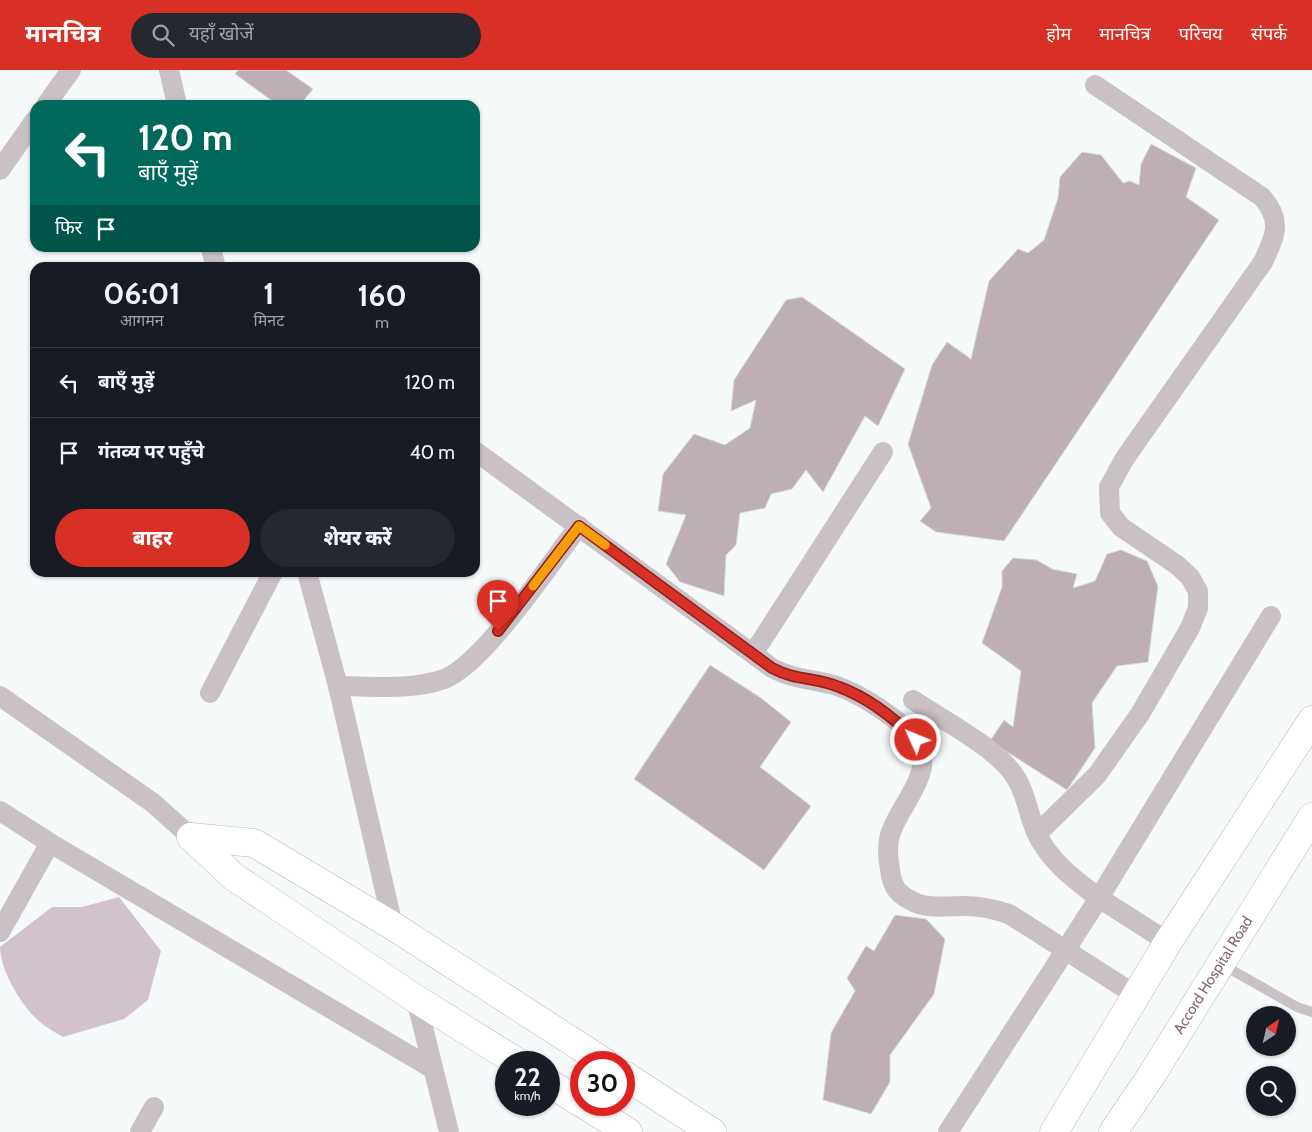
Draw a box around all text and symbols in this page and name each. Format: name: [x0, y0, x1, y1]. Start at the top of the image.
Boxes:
search box: [131, 13, 481, 58]
text: मानचित्र: [25, 19, 101, 48]
icon: search: [149, 21, 177, 49]
text: यहाँ खोजें: [189, 22, 254, 45]
text: होम: [1046, 23, 1071, 45]
text: मानचित्र: [1099, 23, 1151, 45]
text: परिचय: [1179, 23, 1223, 45]
text: संपर्क: [1251, 23, 1287, 45]
text: 120 m: [138, 116, 232, 159]
icon: left: [55, 120, 120, 185]
text: बाएँ मुड़ें: [138, 159, 198, 186]
icon: arrive: [92, 215, 120, 243]
text: फिर: [55, 216, 82, 239]
text: 06:01: [103, 275, 180, 312]
text: 1: [263, 275, 274, 312]
text: 160: [358, 277, 407, 314]
text: आगमन: [120, 311, 164, 330]
text: मिनट: [254, 311, 284, 330]
text: m: [375, 313, 389, 332]
icon: left: [55, 369, 83, 397]
text: बाएँ मुड़ें: [98, 370, 154, 393]
text: 120 m: [405, 371, 455, 394]
icon: arrive: [55, 439, 83, 467]
text: गंतव्य पर पहुँचे: [98, 440, 204, 463]
text: 40 m: [410, 441, 455, 464]
button: बाहर: [55, 509, 250, 567]
button: शेयर करें: [260, 509, 455, 567]
pin: [477, 580, 519, 631]
icon: arrive: [484, 587, 512, 615]
position arrow: [889, 713, 941, 765]
street label: Accord Hospital Road: [1170, 913, 1256, 1037]
north arrow: [1246, 1006, 1296, 1056]
map controls: [1246, 1006, 1296, 1116]
speed limit sign: 30: [570, 1051, 635, 1116]
text: 22: [514, 1062, 541, 1092]
button: search: [1246, 1066, 1296, 1116]
text: km/h: [514, 1088, 541, 1103]

